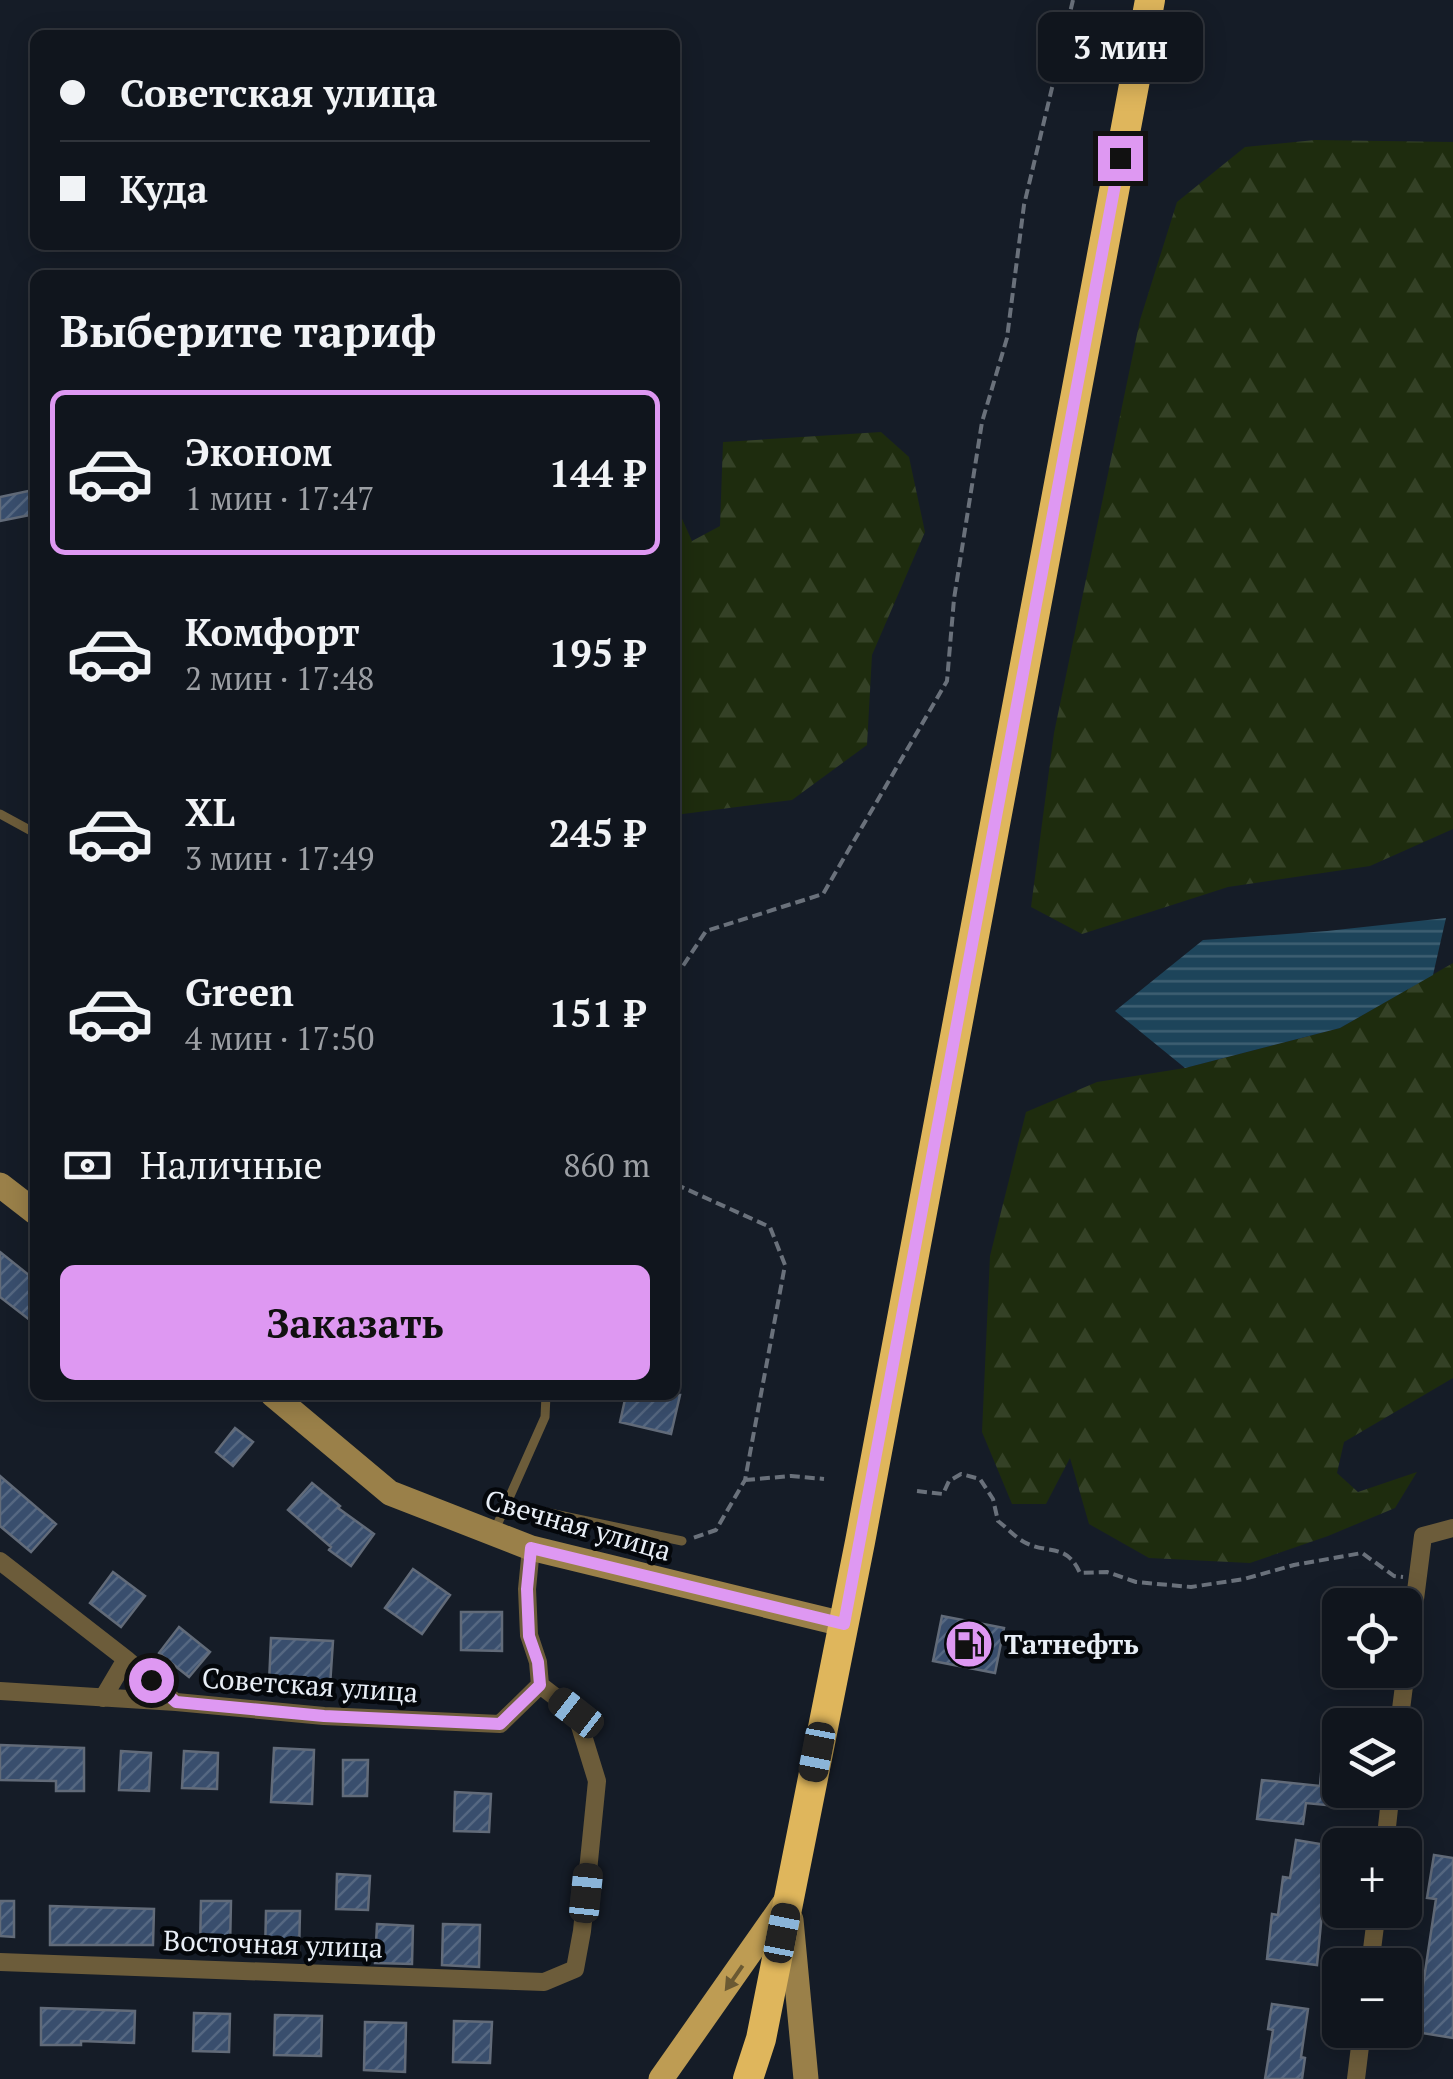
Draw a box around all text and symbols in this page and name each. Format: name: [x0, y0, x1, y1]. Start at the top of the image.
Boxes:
callout: 3 мин: [1038, 13, 1202, 83]
text: 3 мин: [1073, 26, 1168, 68]
text: Советская улица: [120, 68, 437, 118]
route end: [1098, 136, 1143, 181]
text: Куда: [120, 164, 208, 214]
text: Выберите тариф: [60, 300, 436, 360]
text: Эконом: [185, 427, 332, 477]
icon: car: [65, 428, 155, 518]
text: 144 ₽: [549, 448, 645, 498]
text: 1 мин · 17:47: [185, 477, 374, 519]
text: Комфорт: [185, 607, 360, 657]
icon: car: [65, 608, 155, 698]
text: 195 ₽: [549, 628, 645, 678]
text: 2 мин · 17:48: [185, 657, 374, 699]
text: XL: [185, 787, 235, 837]
icon: car: [65, 788, 155, 878]
text: 245 ₽: [549, 808, 645, 858]
text: 3 мин · 17:49: [185, 837, 374, 879]
text: Green: [185, 967, 294, 1017]
icon: car: [65, 968, 155, 1058]
text: 151 ₽: [549, 988, 645, 1038]
text: 4 мин · 17:50: [185, 1017, 374, 1059]
icon: cash: [60, 1138, 115, 1193]
text: Наличные: [140, 1140, 323, 1190]
text: 860 m: [563, 1144, 650, 1186]
button: Заказать: [60, 1265, 650, 1380]
street label: Свечная улица: [481, 1480, 676, 1569]
map controls: [1322, 1588, 1422, 2048]
button: locate: [1322, 1588, 1422, 1688]
fuel station icon: Татнефть: [943, 1618, 995, 1670]
place label: Татнефть: [1004, 1625, 1139, 1662]
route start: [129, 1658, 174, 1703]
street label: Советская улица: [201, 1658, 419, 1711]
car: [543, 1683, 609, 1743]
button: layers: [1322, 1708, 1422, 1808]
car: [797, 1720, 837, 1784]
button: +: [1322, 1828, 1422, 1928]
car: [568, 1862, 604, 1924]
car: [762, 1901, 802, 1965]
street label: Восточная улица: [163, 1921, 384, 1966]
button: −: [1322, 1948, 1422, 2048]
one-way arrow: [725, 1964, 744, 1991]

